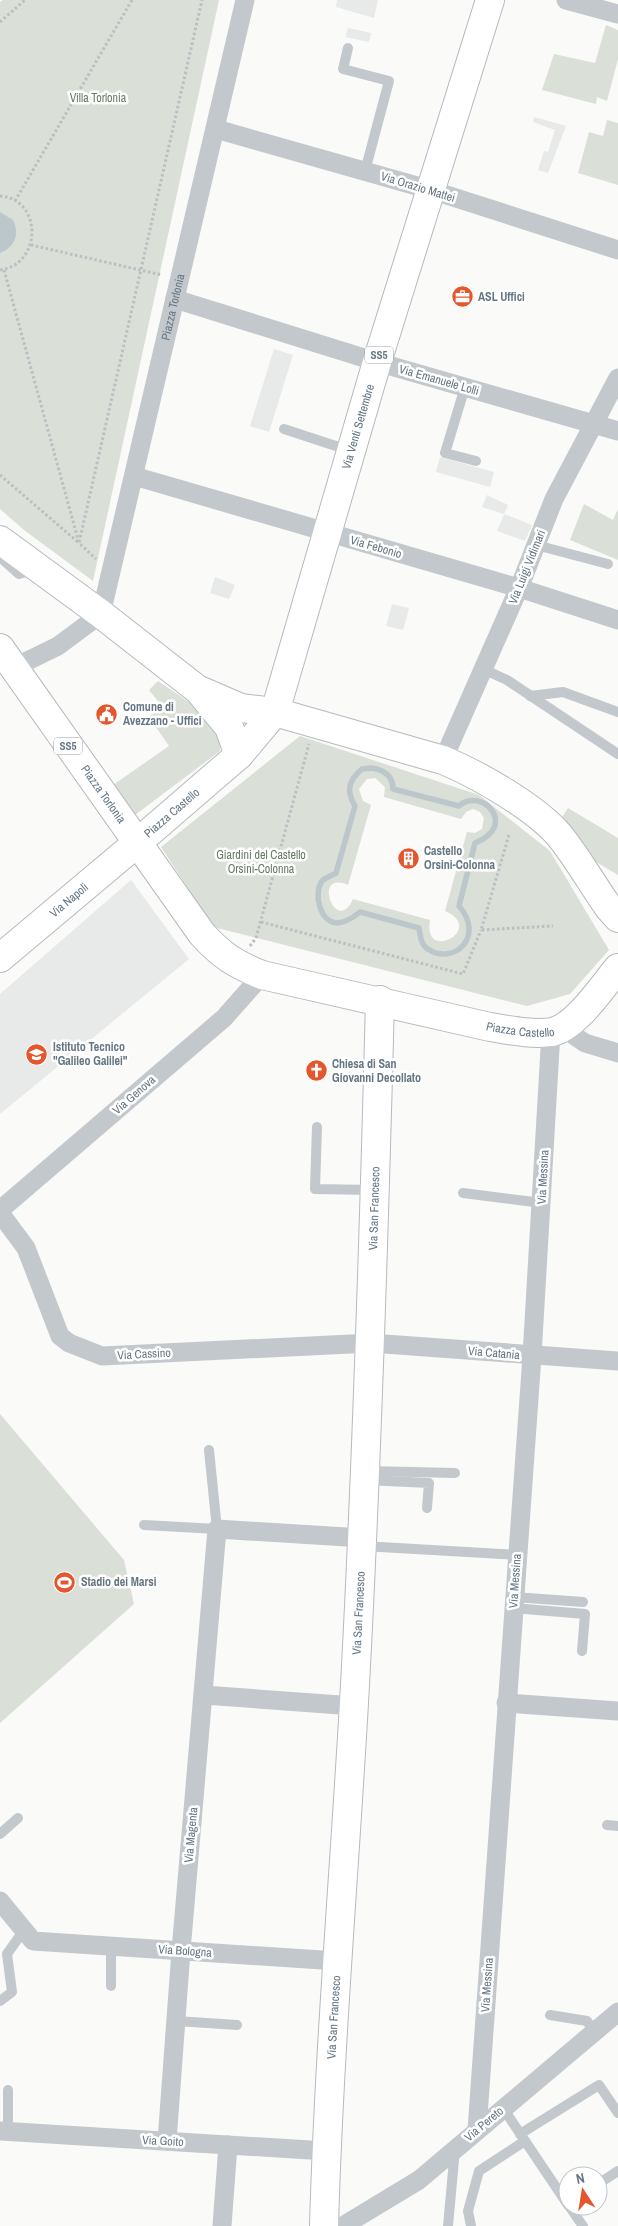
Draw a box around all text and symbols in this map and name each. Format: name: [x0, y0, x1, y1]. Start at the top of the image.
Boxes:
park label: Villa Torlonia: [70, 90, 127, 106]
street label: Via Orazio Mattei: [379, 168, 457, 206]
street label: Piazza Torlonia: [157, 272, 189, 342]
office icon: ASL Uffici: [450, 285, 474, 309]
place label: ASL Uffici: [478, 289, 525, 305]
road number: SS5: [365, 346, 393, 364]
street label: Via Emanuele Lolli: [397, 361, 481, 399]
street label: Via Venti Settembre: [338, 382, 378, 471]
street label: Via Luigi Vidimari: [505, 527, 549, 607]
street label: Via Febonio: [348, 532, 404, 562]
place label: Comune di Avezzano - Uffici: [123, 699, 202, 729]
public building icon: Comune di Avezzano - Uffici: [95, 702, 119, 726]
road number: SS5: [54, 738, 82, 754]
street label: Piazza Torlonia: [77, 762, 130, 827]
street label: Piazza Castello: [141, 785, 203, 841]
place label: Castello Orsini-Colonna: [424, 843, 496, 873]
building icon: Castello Orsini-Colonna: [396, 846, 420, 870]
park label: Giardini del Castello Orsini-Colonna: [216, 847, 306, 877]
street label: Via Napoli: [46, 879, 92, 921]
street label: Piazza Castello: [485, 1018, 555, 1041]
place label: Istituto Tecnico "Galileo Galilei": [53, 1039, 128, 1069]
school or university icon: Istituto Tecnico "Galileo Galilei": [25, 1042, 49, 1066]
place label: Chiesa di San Giovanni Decollato: [332, 1056, 421, 1086]
church icon: Chiesa di San Giovanni Decollato: [304, 1059, 328, 1083]
street label: Via Genova: [109, 1072, 159, 1118]
street label: Via Messina: [534, 1149, 552, 1205]
street label: Via San Francesco: [365, 1166, 384, 1250]
street label: Via Catania: [467, 1343, 521, 1363]
street label: Via Cassino: [117, 1345, 171, 1363]
street label: Via Messina: [505, 1553, 525, 1609]
sports icon: Stadio dei Marsi: [53, 1570, 77, 1594]
street label: Via San Francesco: [349, 1571, 369, 1655]
place label: Stadio dei Marsi: [81, 1574, 157, 1590]
street label: Via Magenta: [181, 1806, 201, 1863]
street label: Via Bologna: [158, 1941, 213, 1961]
street label: Via Messina: [477, 1957, 497, 2013]
street label: Via San Francesco: [323, 1975, 344, 2059]
street label: Via Pereto: [461, 2103, 507, 2145]
street label: Via Goito: [142, 2132, 184, 2150]
north arrow: [558, 2166, 608, 2216]
text: N: [574, 2169, 586, 2188]

